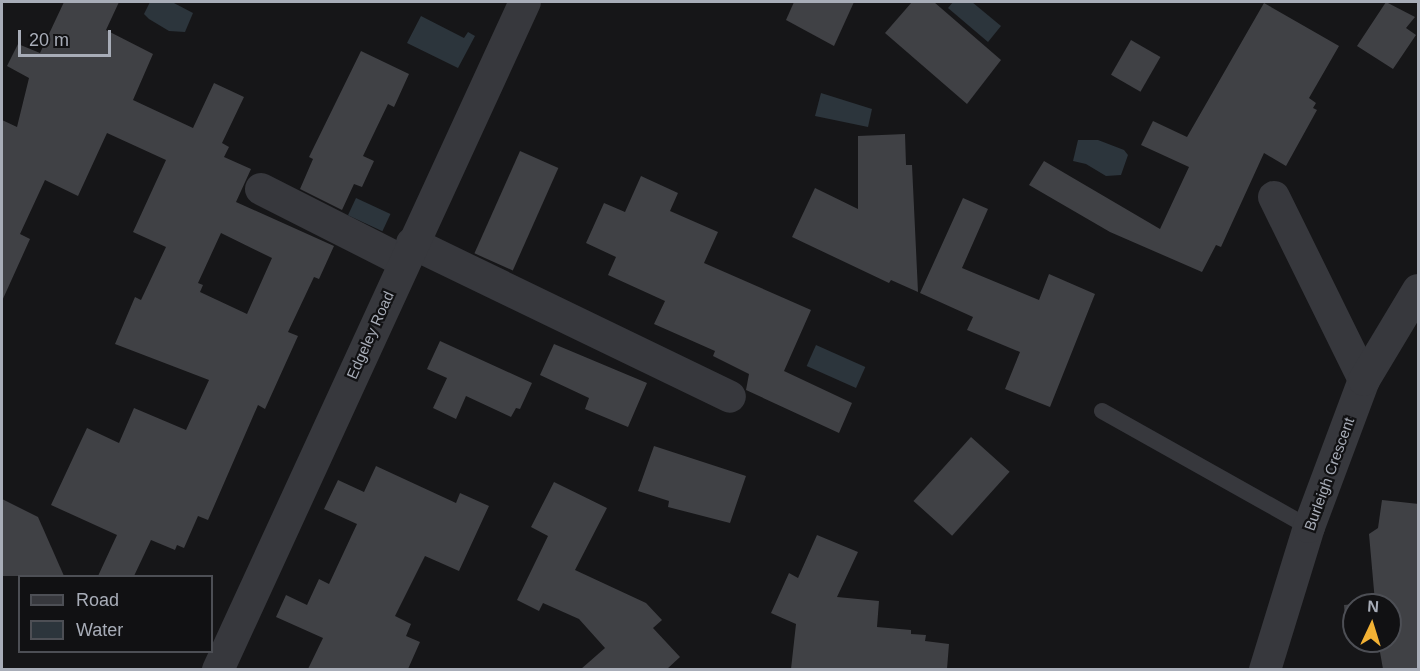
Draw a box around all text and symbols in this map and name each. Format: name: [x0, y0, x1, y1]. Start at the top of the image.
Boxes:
scale bar: [21, 18, 114, 56]
text: 20 m: [29, 30, 69, 50]
street label: Edgeley Road: [343, 288, 397, 382]
street label: Burleigh Crescent: [1300, 415, 1358, 533]
legend: [18, 575, 213, 653]
text: Road: [76, 590, 119, 610]
north arrow: [1342, 593, 1402, 653]
text: N: [1367, 598, 1380, 615]
text: Water: [76, 620, 123, 640]

